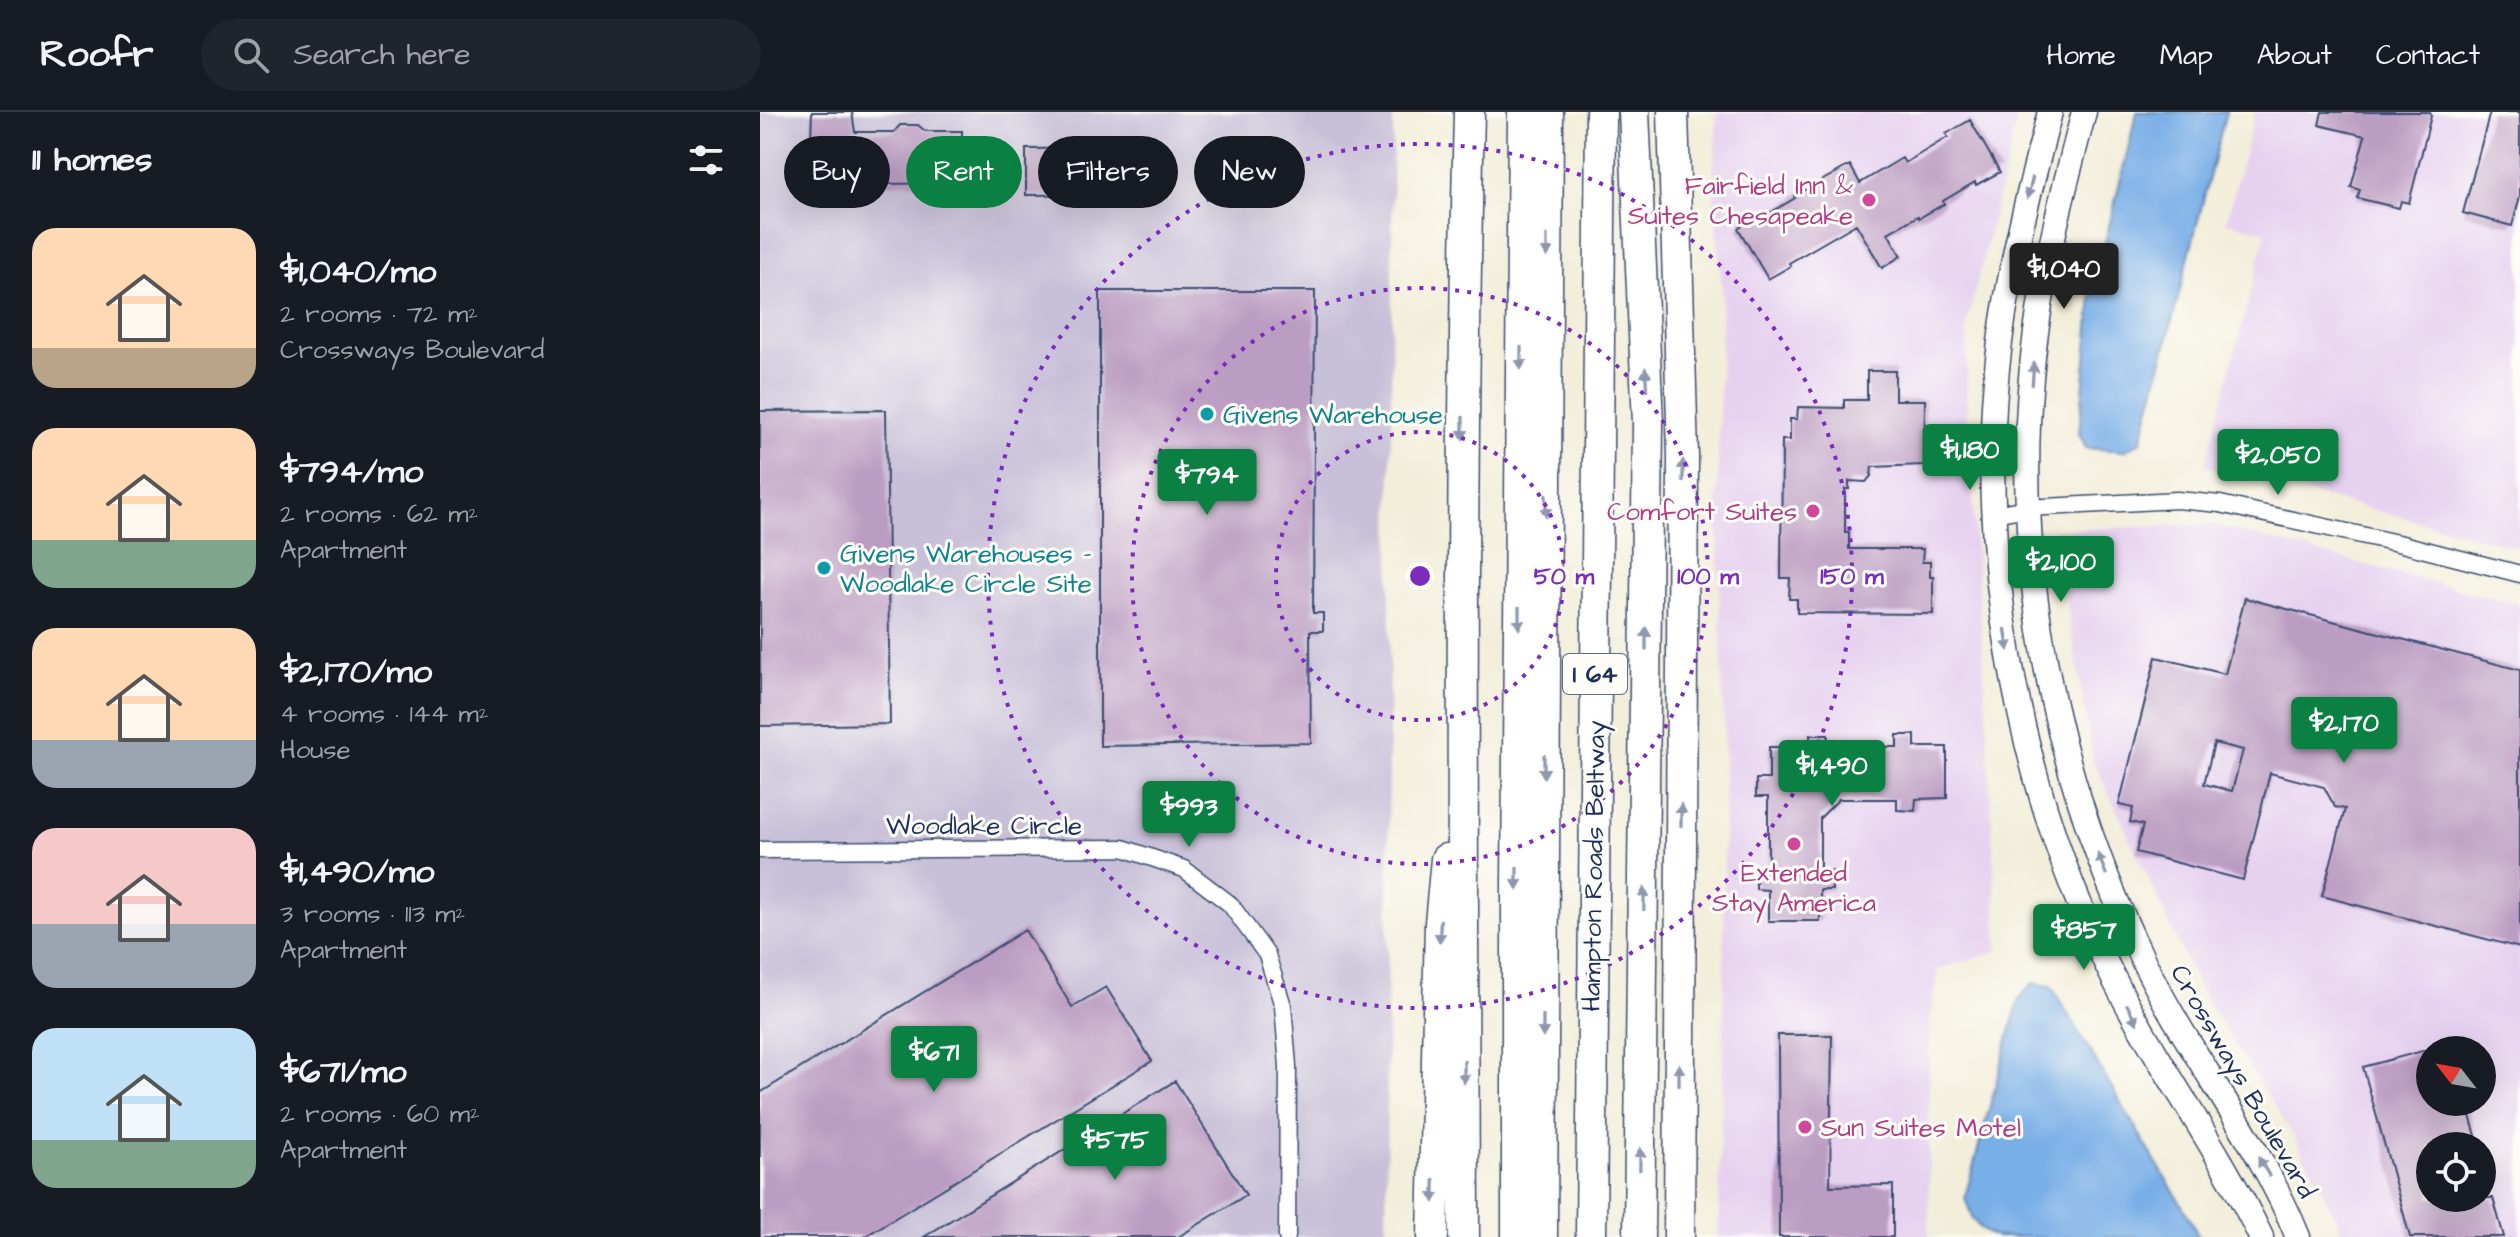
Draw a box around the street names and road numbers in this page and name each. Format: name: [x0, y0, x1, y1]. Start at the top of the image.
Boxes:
road number: I 64: [1563, 654, 1627, 694]
street label: Hampton Roads Beltway: [1573, 720, 1617, 1012]
street label: Woodlake Circle: [886, 808, 1082, 844]
street label: Crossways Boulevard: [2160, 958, 2325, 1206]

